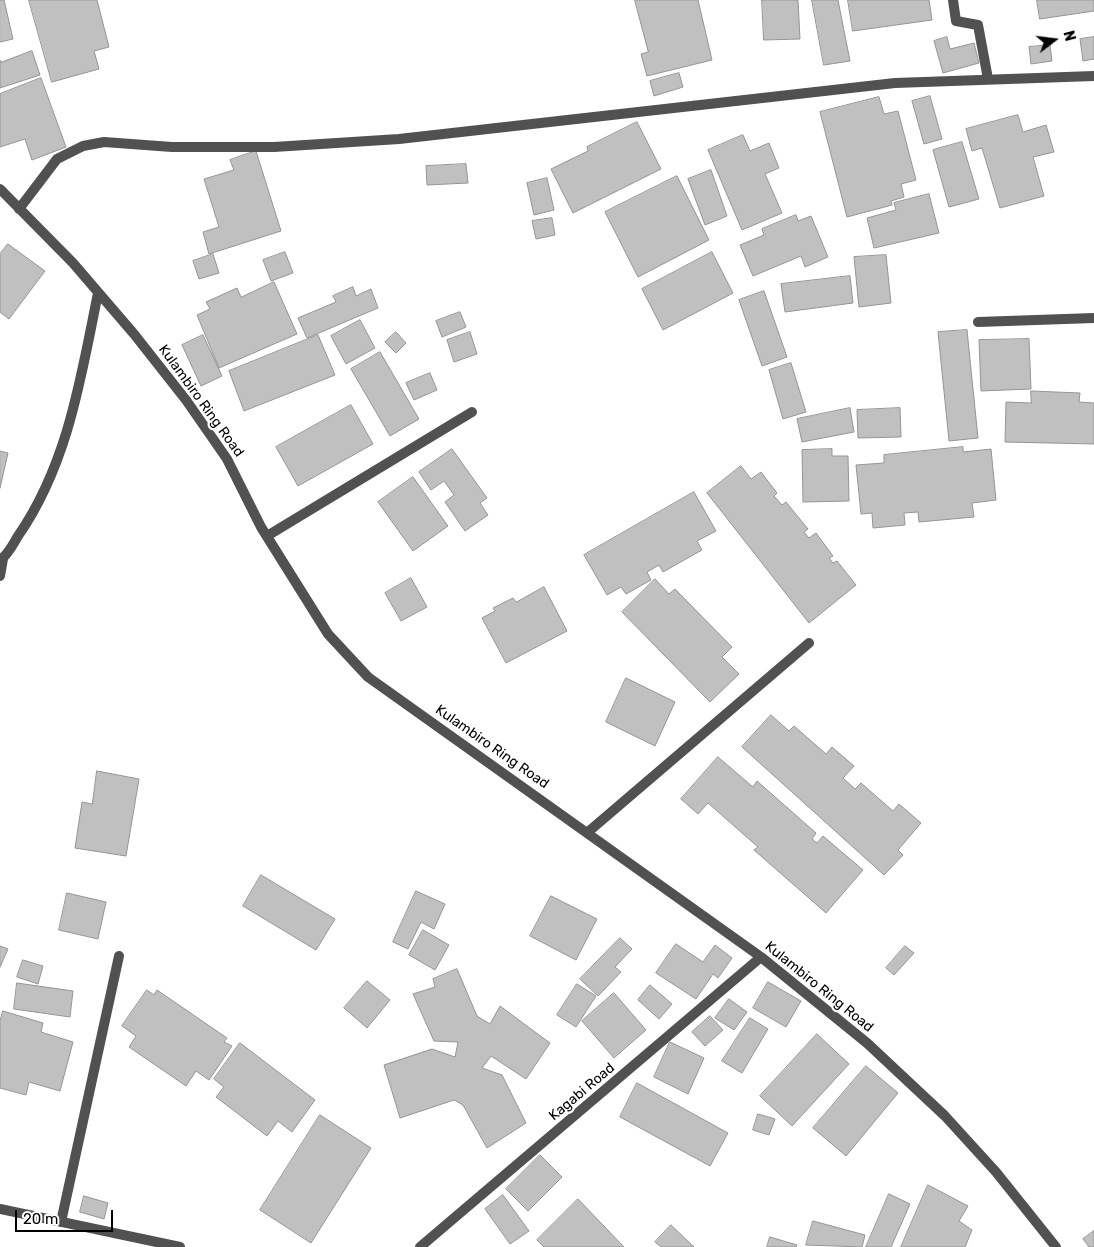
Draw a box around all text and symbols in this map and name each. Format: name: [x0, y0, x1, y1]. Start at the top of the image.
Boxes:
north arrow: [1029, 15, 1079, 65]
text: N: [1059, 29, 1078, 43]
street label: Kulambiro Ring Road: [155, 342, 247, 460]
street label: Kulambiro Ring Road: [432, 702, 552, 792]
street label: Kulambiro Ring Road: [761, 938, 877, 1036]
street label: Kagabi Road: [546, 1060, 618, 1124]
scale bar: [18, 1200, 115, 1232]
text: 20 m: [23, 1210, 58, 1228]

